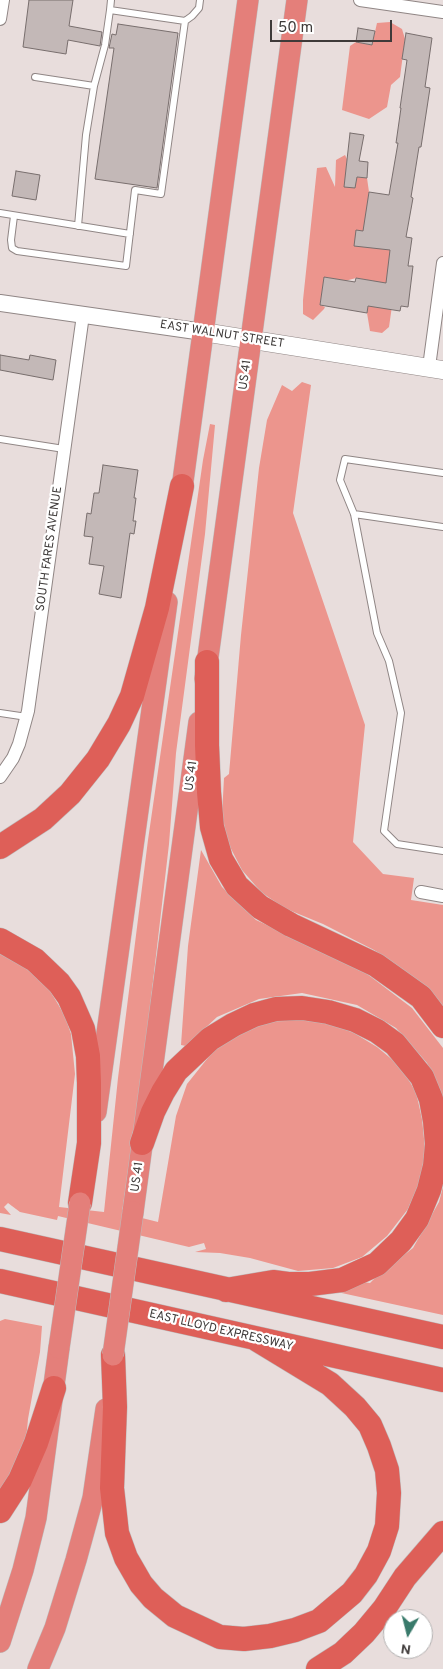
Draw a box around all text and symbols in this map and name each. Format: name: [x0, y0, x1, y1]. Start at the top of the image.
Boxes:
scale bar: [273, 10, 396, 42]
text: 50 m: [278, 19, 313, 38]
street label: EAST WALNUT STREET: [159, 318, 285, 352]
street label: US 41: [237, 359, 255, 391]
street label: SOUTH FARES AVENUE: [34, 486, 66, 612]
street label: US 41: [183, 760, 201, 792]
street label: US 41: [129, 1161, 147, 1193]
street label: EAST LLOYD EXPRESSWAY: [148, 1307, 294, 1355]
north arrow: [383, 1609, 433, 1659]
text: N: [400, 1639, 412, 1657]

